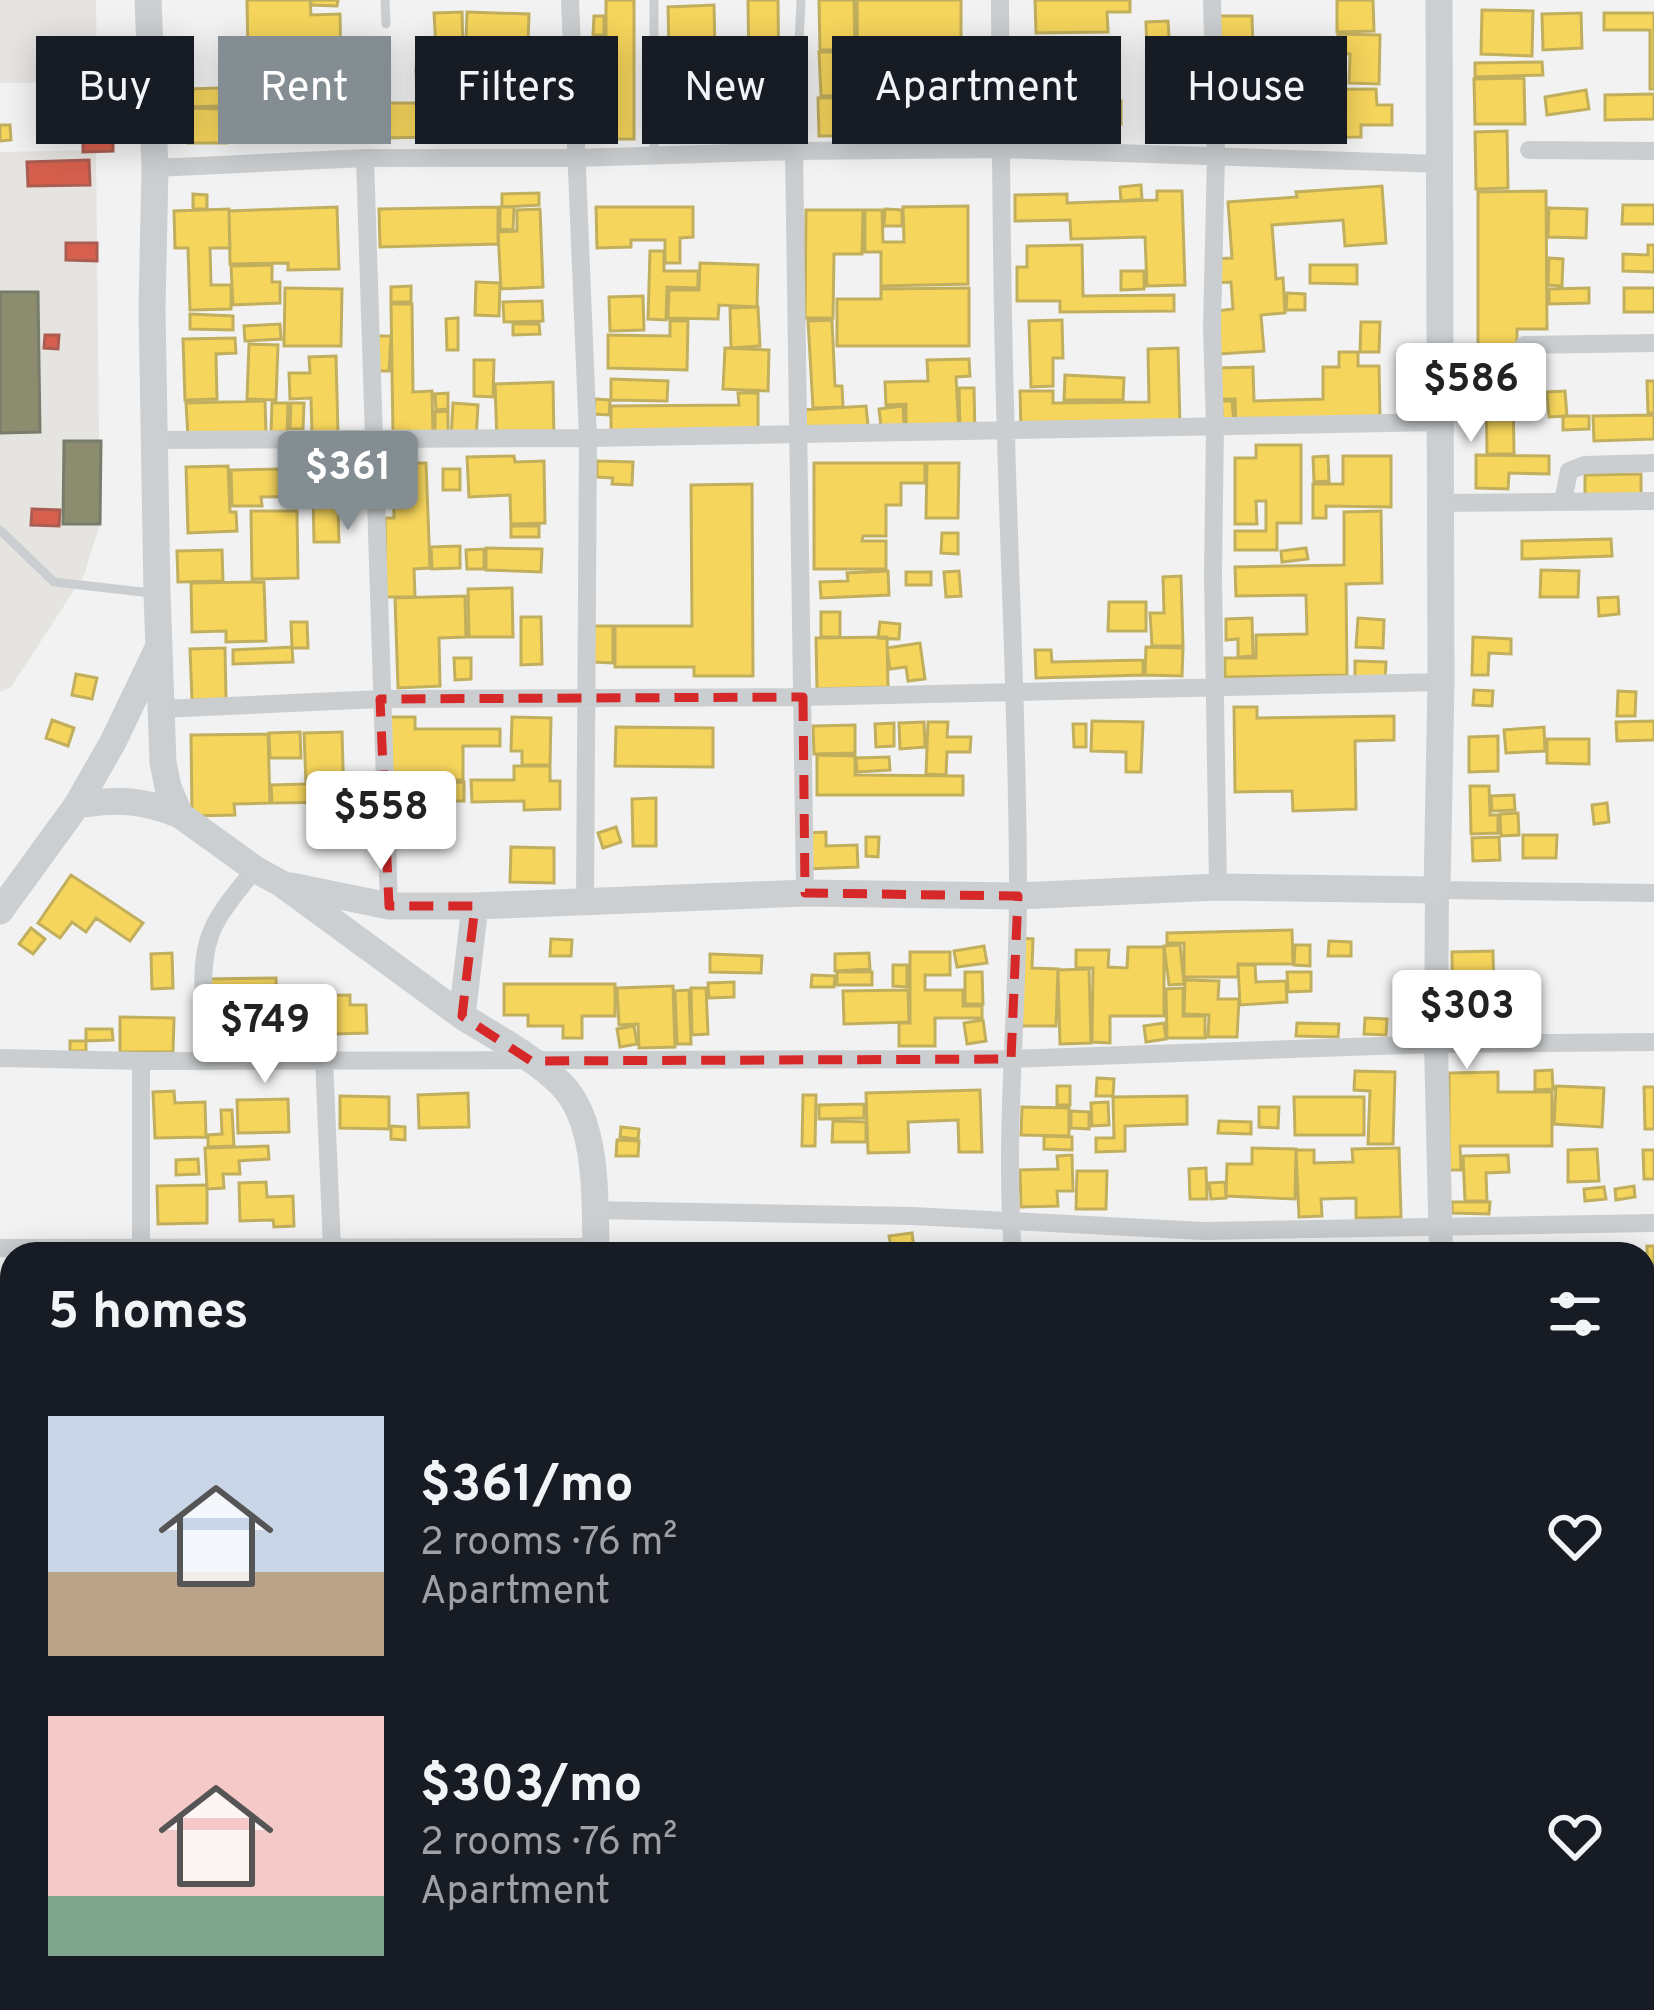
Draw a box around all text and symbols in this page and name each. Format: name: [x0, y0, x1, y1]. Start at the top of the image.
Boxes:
chip: Buy: [36, 36, 194, 144]
chip: Rent: [218, 36, 391, 144]
chip: Filters: [415, 36, 618, 144]
chip: New: [642, 36, 808, 144]
chip: Apartment: [832, 36, 1121, 144]
chip: House: [1145, 36, 1347, 144]
pin: $586: [1400, 343, 1542, 445]
text: $586: [1423, 357, 1519, 406]
pin: $361: [277, 431, 419, 533]
text: $361: [305, 445, 391, 494]
pin: $558: [310, 771, 452, 873]
text: $558: [333, 785, 429, 834]
pin: $303: [1396, 970, 1538, 1072]
pin: $749: [194, 984, 336, 1086]
text: $303: [1419, 984, 1515, 1033]
text: $749: [220, 998, 310, 1047]
icon: filters: [1542, 1281, 1608, 1347]
text: 5 homes: [48, 1282, 249, 1347]
text: $361/mo: [420, 1455, 634, 1520]
icon: home: [144, 1464, 288, 1608]
icon: heart: [1542, 1503, 1608, 1569]
text: 2 rooms · 76 m²: [420, 1520, 677, 1569]
text: Apartment: [420, 1569, 610, 1618]
text: $303/mo: [420, 1755, 642, 1820]
icon: home: [144, 1764, 288, 1908]
icon: heart: [1542, 1803, 1608, 1869]
text: 2 rooms · 76 m²: [420, 1820, 677, 1869]
text: Apartment: [420, 1869, 610, 1918]

